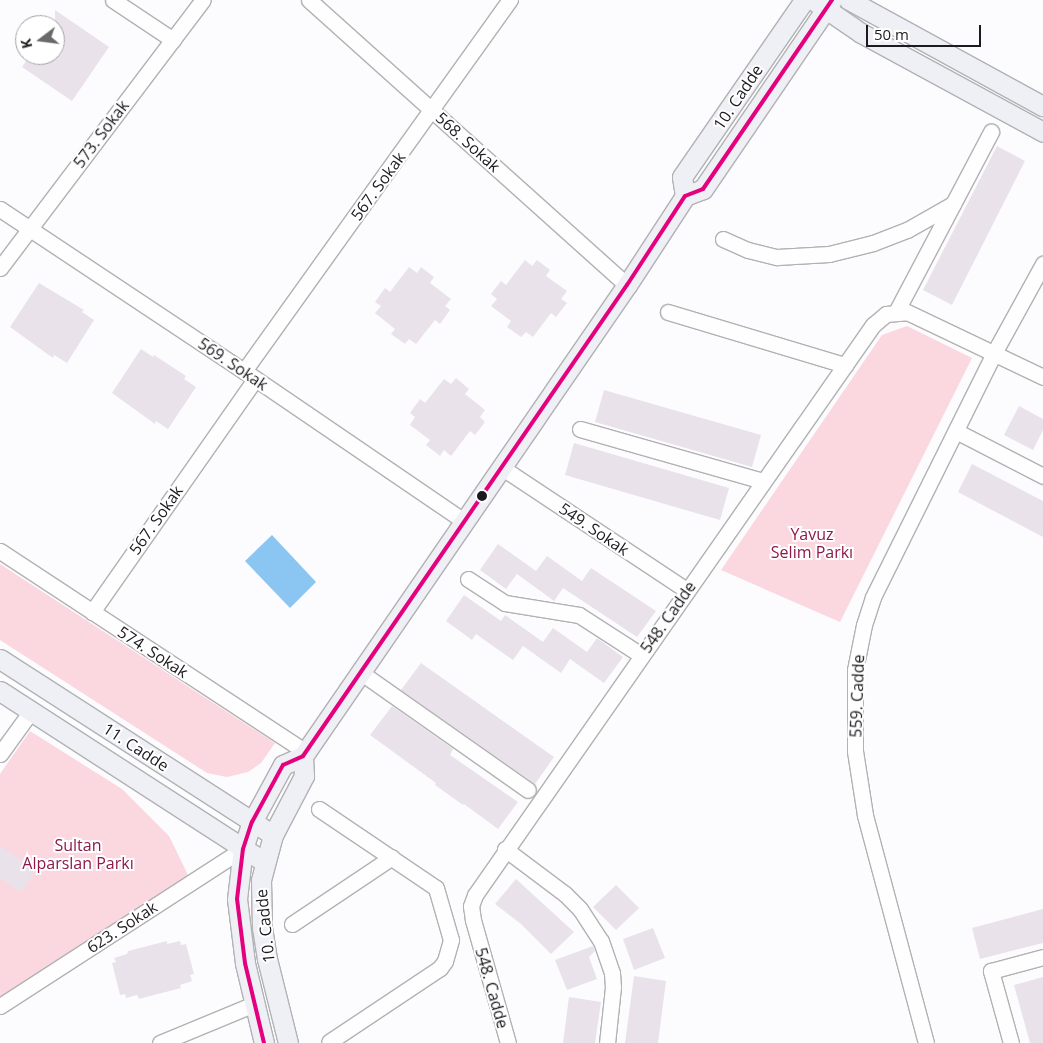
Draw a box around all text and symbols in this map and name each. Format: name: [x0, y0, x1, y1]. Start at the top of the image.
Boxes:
north arrow: [15, 15, 65, 65]
scale bar: [868, 15, 983, 47]
text: 50 m: [874, 24, 909, 44]
text: K: [16, 37, 36, 51]
street label: 10. Cadde: [709, 61, 767, 133]
street label: 573. Sokak: [69, 96, 133, 172]
street label: 568. Sokak: [432, 108, 504, 176]
street label: 567. Sokak: [347, 148, 409, 224]
street label: 569. Sokak: [195, 334, 271, 394]
street label: 567. Sokak: [125, 482, 187, 558]
unlabelled marker: [477, 491, 487, 501]
street label: 549. Sokak: [556, 499, 632, 559]
park label: Yavuz Selim Parkı: [771, 524, 853, 562]
street label: 548. Cadde: [636, 577, 700, 657]
street label: 574. Sokak: [114, 622, 192, 682]
street label: 559. Cadde: [846, 654, 868, 738]
street label: 11. Cadde: [100, 719, 172, 775]
park label: Sultan Alparslan Parkı: [22, 835, 134, 873]
street label: 10. Cadde: [252, 888, 278, 964]
street label: 623. Sokak: [83, 897, 161, 957]
street label: 548. Cadde: [471, 945, 513, 1031]

